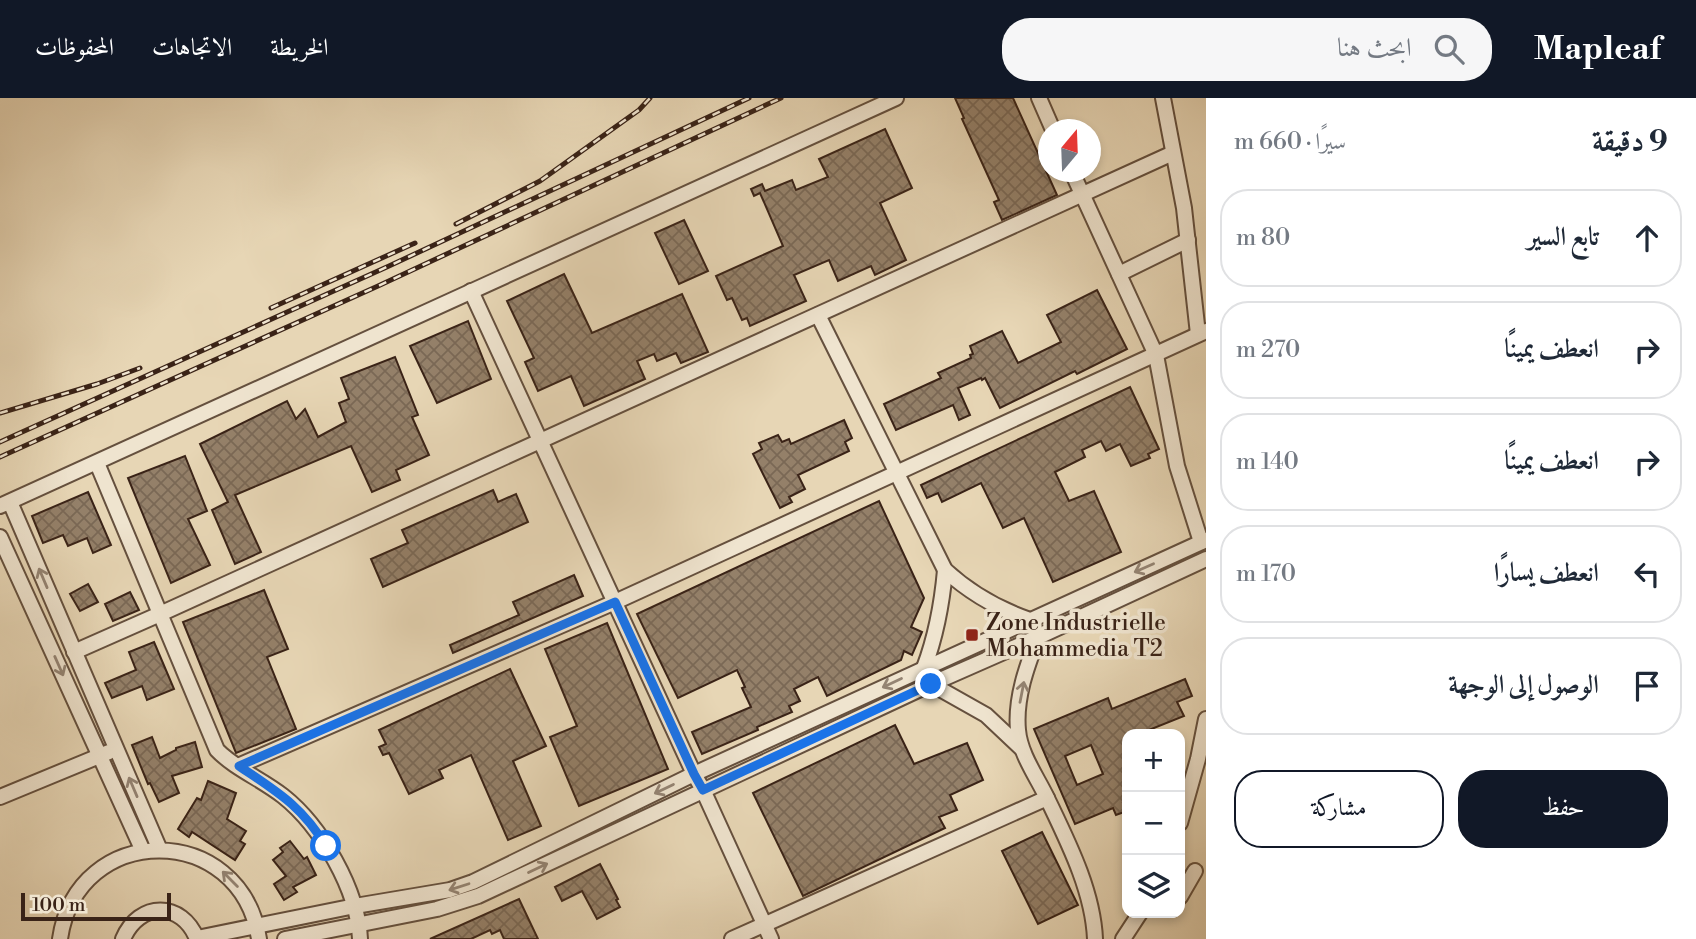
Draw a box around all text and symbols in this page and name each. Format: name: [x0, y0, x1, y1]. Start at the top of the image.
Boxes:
search box: [1002, 18, 1492, 81]
text: Mapleaf: [1534, 29, 1661, 70]
icon: search: [1430, 30, 1468, 68]
text: ابحث هنا: [1337, 32, 1412, 64]
text: المحفوظات: [35, 33, 114, 63]
text: الاتجاهات: [152, 33, 232, 63]
text: الخريطة: [270, 33, 329, 63]
north arrow: [1038, 119, 1101, 182]
text: 9 دقيقة: [1592, 123, 1668, 161]
text: سيرًا · 660 m: [1234, 128, 1346, 156]
icon: ahead: [1628, 219, 1666, 257]
text: تابع السير: [1527, 221, 1599, 253]
text: 80 m: [1236, 224, 1290, 252]
icon: right: [1628, 331, 1666, 369]
text: انعطف يمينًا: [1504, 333, 1599, 365]
text: 270 m: [1236, 336, 1300, 364]
icon: right: [1628, 443, 1666, 481]
text: انعطف يمينًا: [1504, 445, 1599, 477]
text: 140 m: [1236, 448, 1299, 476]
icon: left: [1628, 555, 1666, 593]
text: انعطف يسارًا: [1494, 557, 1599, 589]
text: 170 m: [1236, 560, 1296, 588]
one-way arrow: [1134, 562, 1155, 575]
one-way arrow: [36, 568, 49, 589]
place label: Zone Industrielle Mohammedia T2: [986, 609, 1166, 663]
marker: Zone Industrielle Mohammedia T2: [964, 627, 980, 643]
one-way arrow: [53, 655, 66, 676]
icon: arrive: [1628, 667, 1666, 705]
route end: [915, 668, 946, 699]
text: الوصول إلى الوجهة: [1448, 669, 1599, 701]
one-way arrow: [882, 677, 903, 690]
one-way arrow: [1015, 681, 1029, 704]
map controls: [1122, 729, 1185, 918]
button: +: [1122, 729, 1185, 792]
button: مشاركة: [1234, 770, 1444, 848]
button: حفظ: [1458, 770, 1668, 848]
one-way arrow: [126, 777, 139, 798]
one-way arrow: [654, 782, 675, 796]
button: −: [1122, 792, 1185, 855]
route start: [310, 830, 341, 861]
button: layers: [1122, 855, 1185, 918]
one-way arrow: [527, 861, 549, 874]
one-way arrow: [221, 871, 238, 888]
one-way arrow: [448, 882, 470, 894]
scale bar: [21, 890, 172, 922]
text: 100 m: [32, 893, 85, 917]

